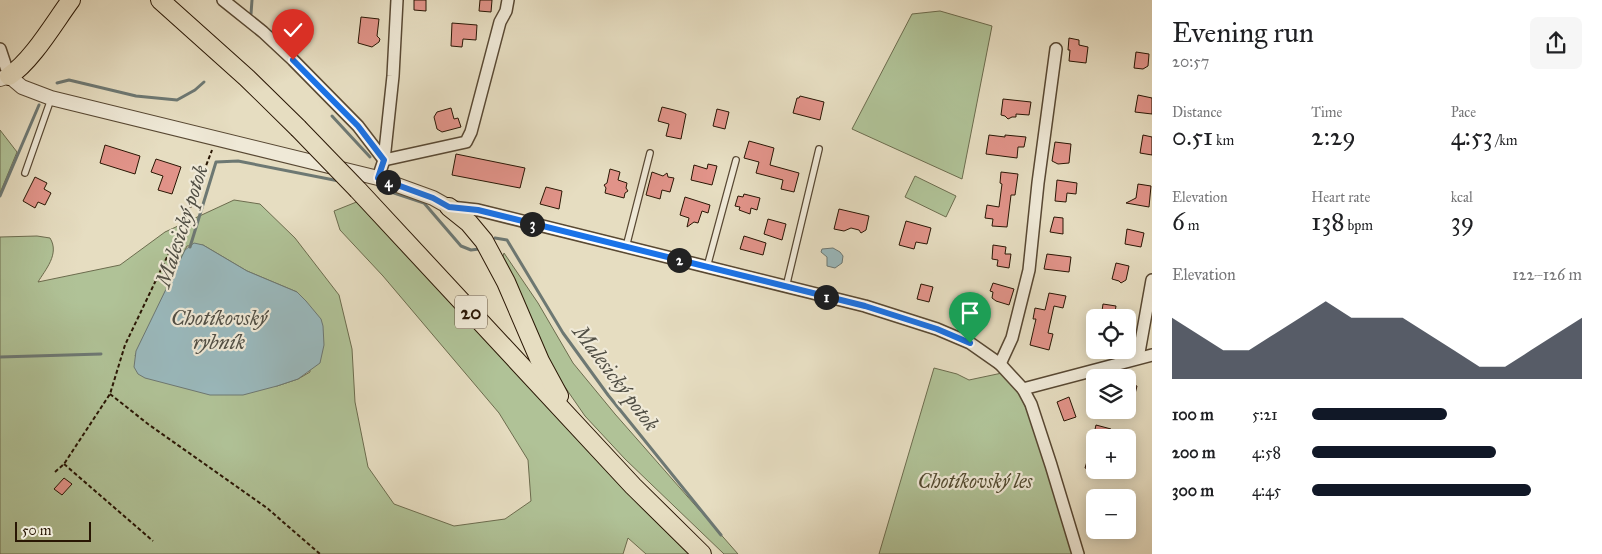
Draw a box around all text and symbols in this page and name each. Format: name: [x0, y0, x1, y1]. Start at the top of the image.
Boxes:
pin: [272, 9, 314, 60]
text: Evening run: [1172, 15, 1314, 50]
icon: check: [279, 16, 307, 44]
button: share: [1530, 17, 1582, 69]
text: 20:57: [1172, 52, 1209, 71]
text: Distance: [1172, 104, 1222, 121]
text: Time: [1311, 104, 1342, 121]
text: Pace: [1451, 104, 1476, 121]
text: 0.51: [1172, 121, 1213, 152]
text: 2:29: [1311, 121, 1356, 152]
text: 4:53: [1451, 121, 1493, 152]
text: km: [1213, 132, 1234, 149]
text: /km: [1493, 132, 1518, 149]
water label: Malesický potok: [149, 161, 214, 292]
pin: 4: [376, 170, 400, 194]
text: 4: [385, 174, 392, 191]
text: Elevation: [1172, 189, 1228, 206]
text: Heart rate: [1311, 189, 1370, 206]
text: kcal: [1451, 189, 1473, 206]
text: 6: [1172, 206, 1185, 237]
text: 138: [1311, 206, 1345, 237]
text: 39: [1451, 206, 1474, 237]
pin: 3: [520, 212, 544, 236]
text: 3: [530, 216, 535, 233]
text: m: [1185, 217, 1200, 234]
text: bpm: [1345, 217, 1373, 234]
pin: 2: [666, 248, 692, 272]
text: 2: [676, 252, 683, 269]
text: Elevation: [1172, 265, 1236, 284]
text: 122–126 m: [1512, 265, 1582, 284]
pin: 1: [814, 284, 838, 310]
text: 1: [824, 289, 829, 306]
pin: [949, 292, 991, 343]
road number: 20: [455, 296, 487, 328]
icon: arrive: [956, 299, 984, 327]
water label: Chotíkovský rybník: [171, 305, 269, 355]
map controls: [1086, 309, 1136, 539]
button: locate: [1086, 309, 1136, 359]
water label: Malesický potok: [566, 318, 665, 437]
button: layers: [1086, 369, 1136, 419]
text: 100 m: [1172, 405, 1214, 424]
text: 5:21: [1252, 405, 1278, 424]
button: +: [1086, 429, 1136, 479]
text: 200 m: [1172, 443, 1215, 462]
text: 4:58: [1252, 443, 1281, 462]
park label: Chotíkovský les: [918, 469, 1033, 493]
text: 300 m: [1172, 481, 1214, 500]
text: 4:45: [1252, 481, 1281, 500]
button: −: [1086, 489, 1136, 539]
scale bar: [15, 519, 91, 542]
text: 50 m: [22, 522, 51, 539]

